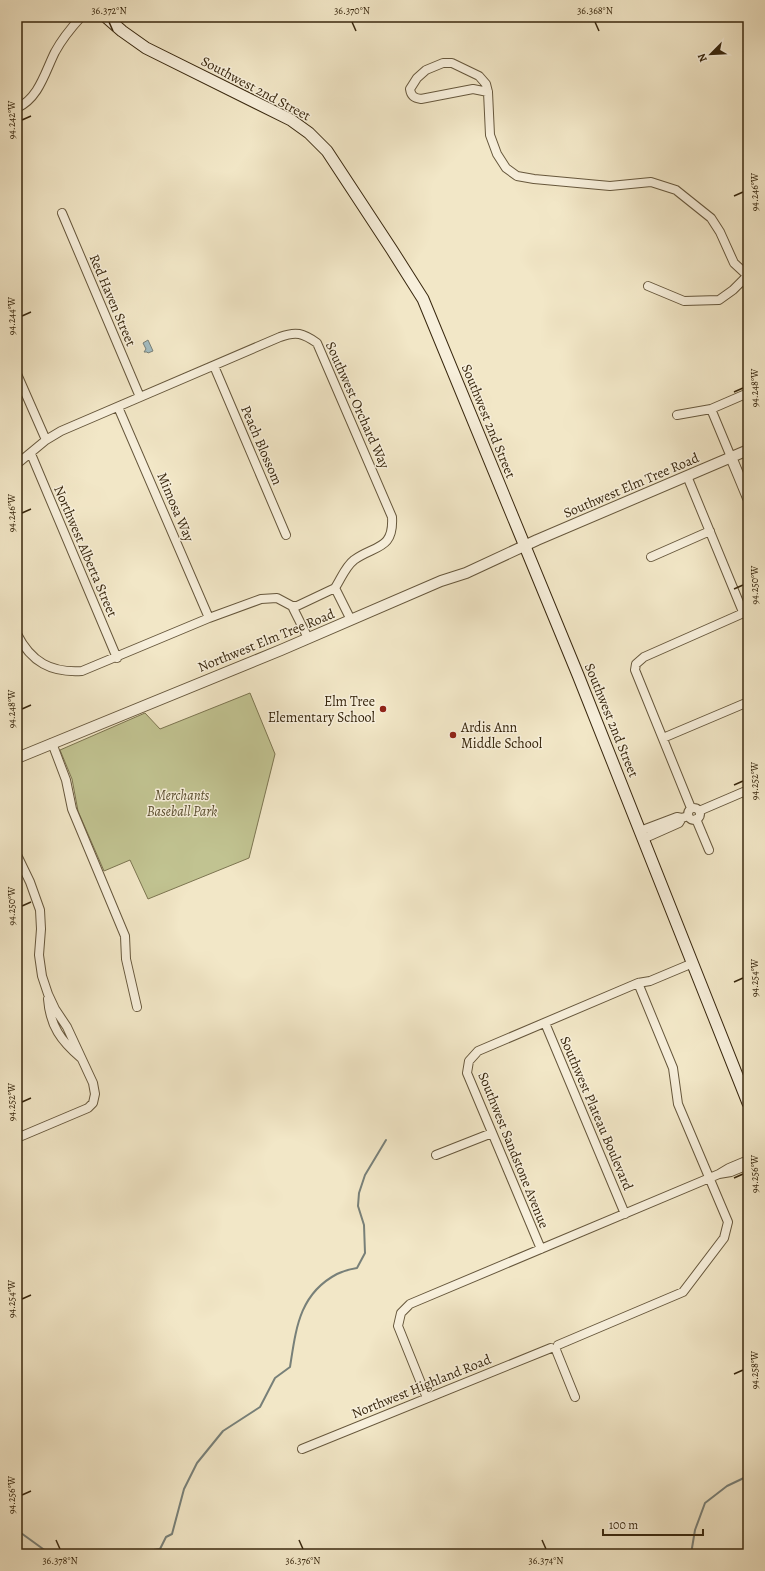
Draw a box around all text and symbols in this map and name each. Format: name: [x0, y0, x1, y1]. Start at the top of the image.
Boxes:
text: 36.372°N: [91, 4, 127, 17]
text: 36.370°N: [334, 4, 370, 17]
text: 36.368°N: [577, 4, 613, 17]
north arrow: [691, 34, 731, 74]
text: N: [694, 51, 711, 65]
street label: Southwest 2nd Street: [198, 52, 314, 126]
text: 94.242°W: [5, 100, 18, 139]
text: 94.246°W: [748, 172, 761, 211]
street label: Red Haven Street: [85, 251, 141, 350]
text: 94.244°W: [5, 296, 18, 335]
street label: Southwest Orchard Way: [321, 339, 394, 472]
street label: Southwest 2nd Street: [457, 361, 520, 481]
text: 94.248°W: [748, 368, 761, 407]
street label: Peach Blossom: [236, 403, 287, 488]
street label: Southwest Elm Tree Road: [561, 448, 702, 523]
street label: Mimosa Way: [152, 470, 199, 545]
street label: Northwest Alberta Street: [49, 482, 122, 620]
text: 94.246°W: [5, 493, 18, 532]
text: 94.250°W: [748, 565, 761, 604]
street label: Northwest Elm Tree Road: [195, 604, 338, 677]
street label: Southwest 2nd Street: [580, 660, 643, 780]
text: 94.248°W: [5, 689, 18, 728]
place label: Elm Tree Elementary School: [268, 692, 376, 727]
marker: Elm Tree Elementary School: [378, 704, 388, 714]
place label: Ardis Ann Middle School: [460, 718, 543, 753]
marker: Ardis Ann Middle School: [448, 730, 458, 740]
text: 94.252°W: [748, 761, 761, 800]
park label: Merchants Baseball Park: [147, 786, 217, 821]
text: 94.250°W: [5, 886, 18, 925]
text: 94.254°W: [748, 958, 761, 997]
street label: Southwest Plateau Boulevard: [555, 1033, 638, 1194]
street label: Southwest Sandstone Avenue: [473, 1069, 554, 1231]
text: 94.252°W: [5, 1082, 18, 1121]
text: 94.256°W: [748, 1154, 761, 1193]
text: 94.254°W: [5, 1279, 18, 1318]
street label: Northwest Highland Road: [349, 1350, 494, 1423]
text: 94.258°W: [748, 1350, 761, 1389]
text: 94.256°W: [5, 1475, 18, 1514]
scale bar: [603, 1511, 703, 1537]
text: 100 m: [609, 1517, 638, 1533]
text: 36.378°N: [42, 1554, 78, 1567]
text: 36.376°N: [285, 1554, 321, 1567]
text: 36.374°N: [529, 1554, 563, 1567]

